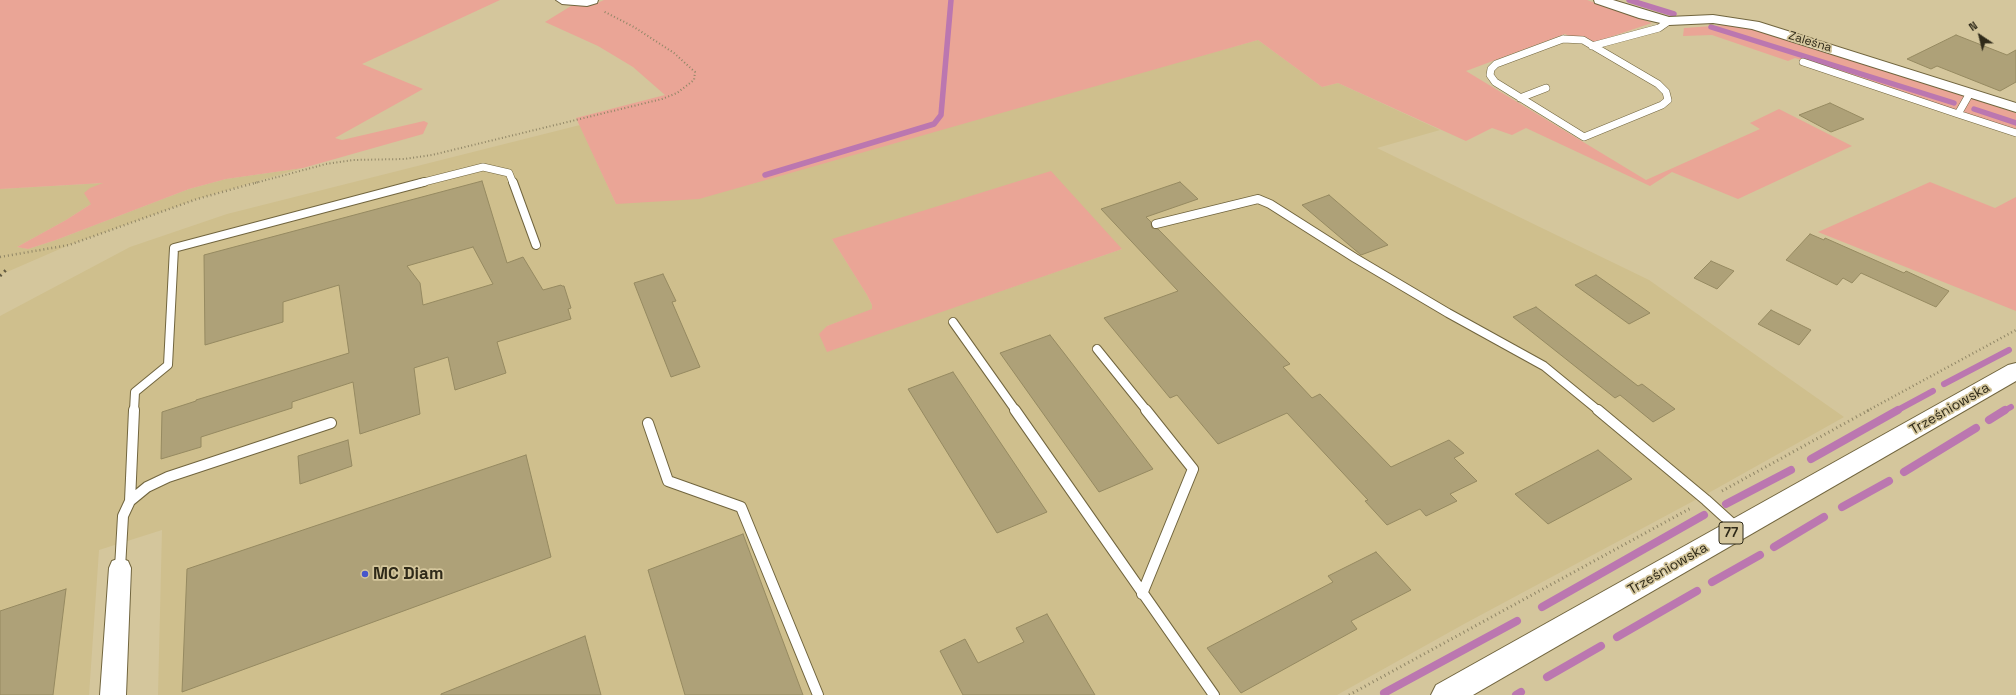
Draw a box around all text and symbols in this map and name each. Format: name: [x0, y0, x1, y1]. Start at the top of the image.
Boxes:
north arrow: [1960, 16, 2000, 56]
text: N: [1966, 18, 1980, 34]
street label: Zaleśna: [1787, 29, 1833, 55]
street label: Trześniowska: [1907, 379, 1993, 439]
road number: 77: [1719, 522, 1743, 544]
street label: Trześniowska: [1625, 539, 1711, 599]
place label: MC Diam: [373, 564, 443, 584]
marker: MC Diam: [360, 569, 370, 579]

